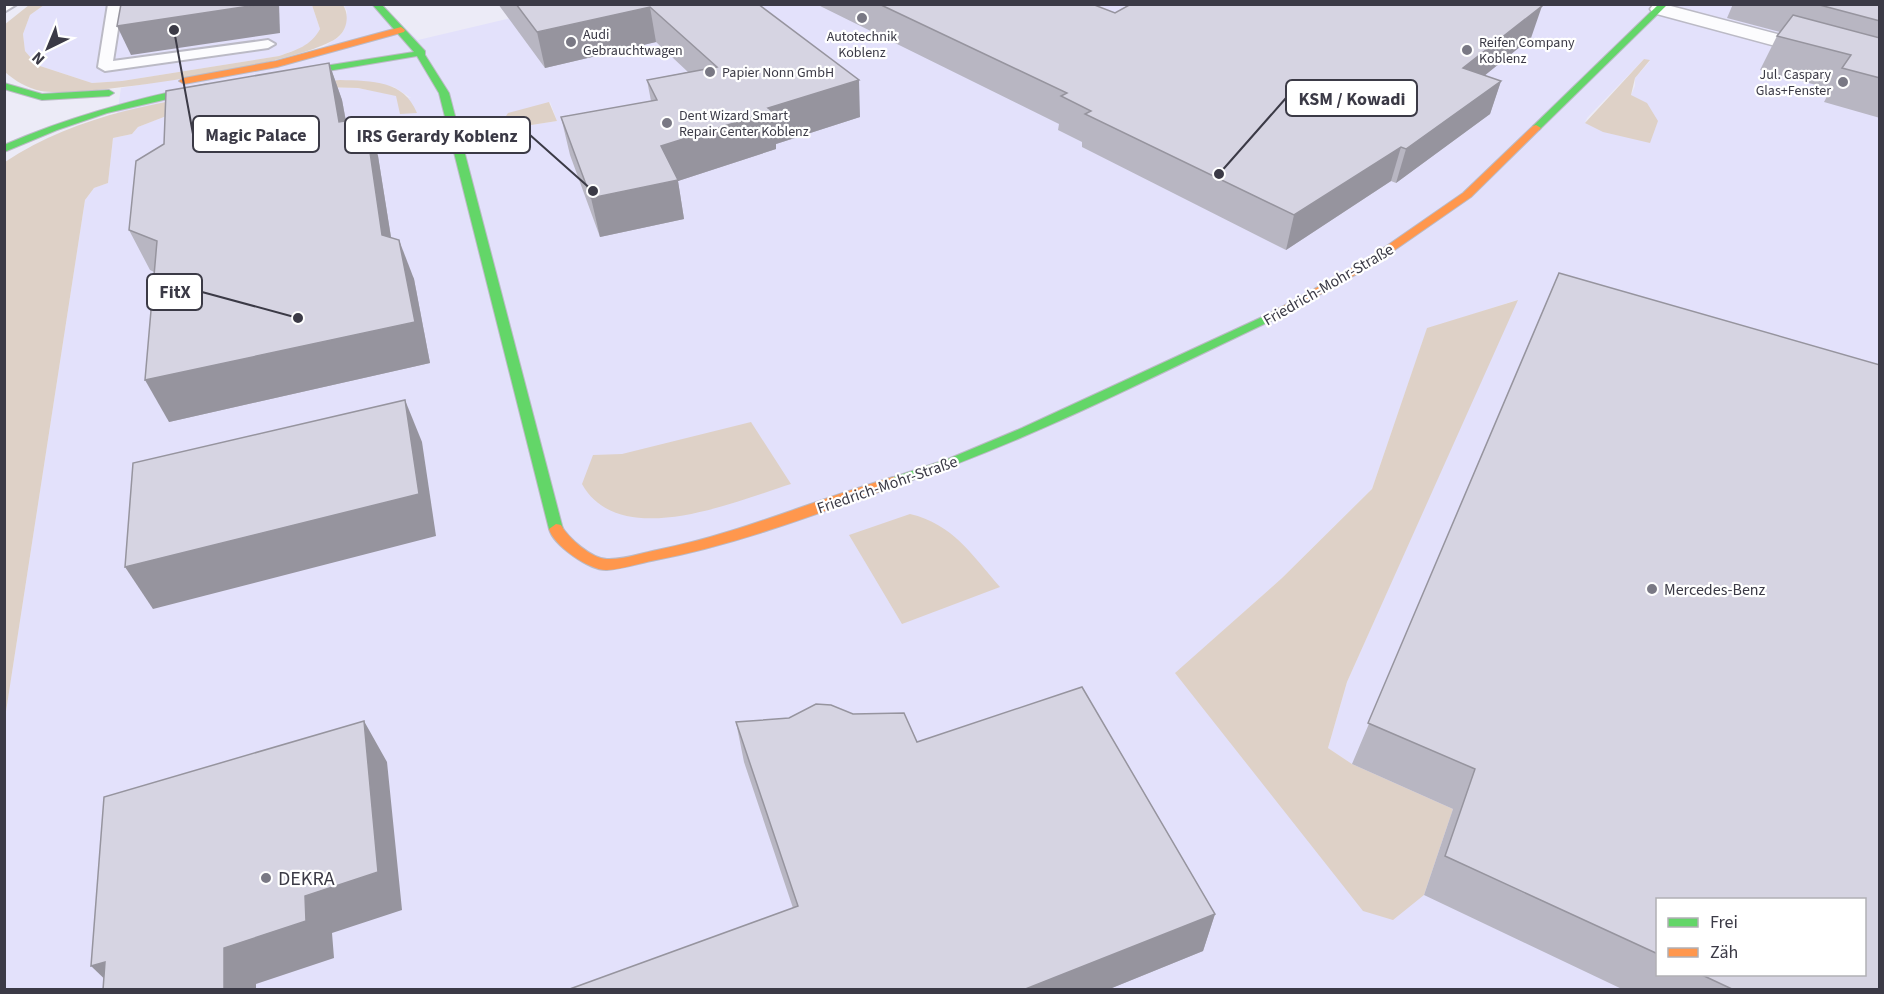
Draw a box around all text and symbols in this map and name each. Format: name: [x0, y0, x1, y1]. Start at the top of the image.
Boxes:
marker: Autotechnik Koblenz: [855, 11, 869, 25]
north arrow: [18, 18, 78, 78]
place label: Audi Gebrauchtwagen: [583, 25, 683, 61]
place label: Autotechnik Koblenz: [827, 27, 897, 63]
place label: Reifen Company Koblenz: [1479, 33, 1575, 69]
marker: Audi Gebrauchtwagen: [564, 35, 578, 49]
marker: Reifen Company Koblenz: [1460, 43, 1474, 57]
text: N: [27, 47, 50, 70]
place label: Papier Nonn GmbH: [722, 63, 834, 83]
marker: Papier Nonn GmbH: [703, 65, 717, 79]
place label: Jul. Caspary Glas+Fenster: [1756, 65, 1831, 101]
marker: Jul. Caspary Glas+Fenster: [1836, 75, 1850, 89]
callout: KSM / Kowadi: [1286, 80, 1417, 116]
text: KSM / Kowadi: [1299, 87, 1405, 112]
place label: Dent Wizard Smart Repair Center Koblenz: [679, 106, 809, 142]
callout: Magic Palace: [193, 116, 319, 152]
marker: Dent Wizard Smart Repair Center Koblenz: [660, 116, 674, 130]
callout: IRS Gerardy Koblenz: [345, 117, 530, 153]
text: Magic Palace: [205, 123, 307, 148]
text: IRS Gerardy Koblenz: [356, 124, 518, 149]
street label: Friedrich-Mohr-Straße: [1259, 239, 1398, 331]
callout: FitX: [147, 274, 202, 310]
text: FitX: [159, 280, 192, 305]
street label: Friedrich-Mohr-Straße: [814, 451, 961, 519]
place label: Mercedes-Benz: [1664, 579, 1766, 601]
marker: Mercedes-Benz: [1645, 582, 1659, 596]
place label: DEKRA: [278, 865, 335, 893]
marker: DEKRA: [259, 871, 273, 885]
legend: [1656, 898, 1866, 976]
text: Frei: [1710, 910, 1738, 935]
text: Zäh: [1710, 940, 1738, 965]

